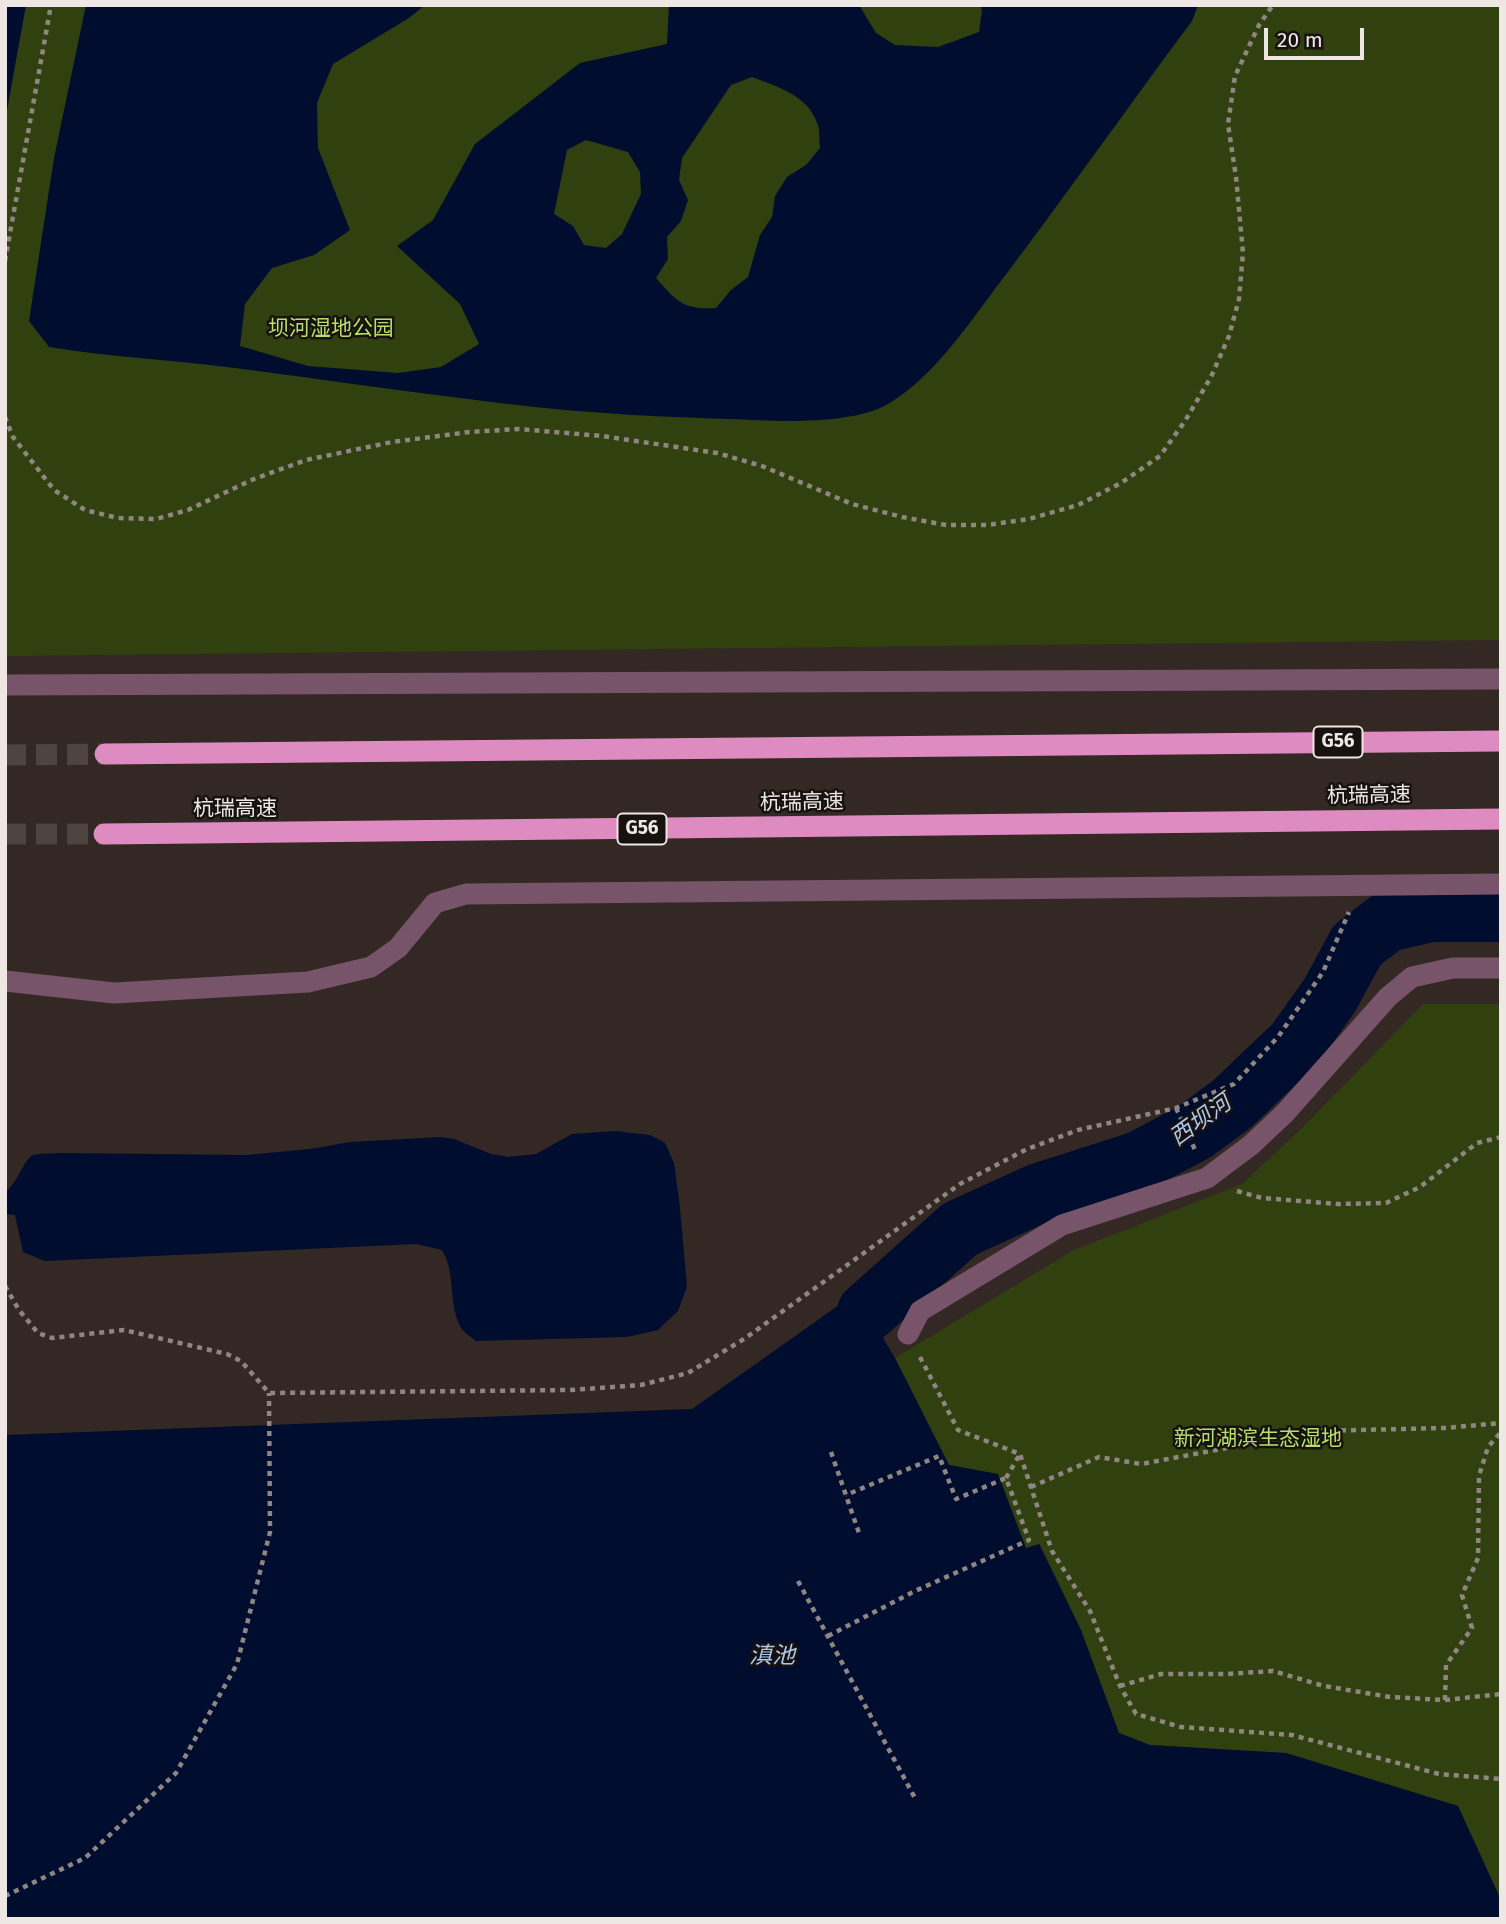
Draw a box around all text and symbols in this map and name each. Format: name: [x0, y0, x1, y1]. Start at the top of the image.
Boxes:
scale bar: [1268, 14, 1368, 58]
text: 20 m: [1277, 27, 1323, 53]
park label: 坝河湿地公园: [268, 316, 394, 342]
road number: G56: [1314, 726, 1362, 758]
street label: 杭瑞高速: [1327, 783, 1411, 809]
street label: 杭瑞高速: [760, 790, 844, 816]
street label: 杭瑞高速: [193, 796, 277, 822]
road number: G56: [618, 814, 666, 844]
water label: 西坝河: [1165, 1090, 1237, 1152]
park label: 新河湖滨生态湿地: [1174, 1426, 1342, 1452]
water label: 滇池: [749, 1643, 795, 1671]

